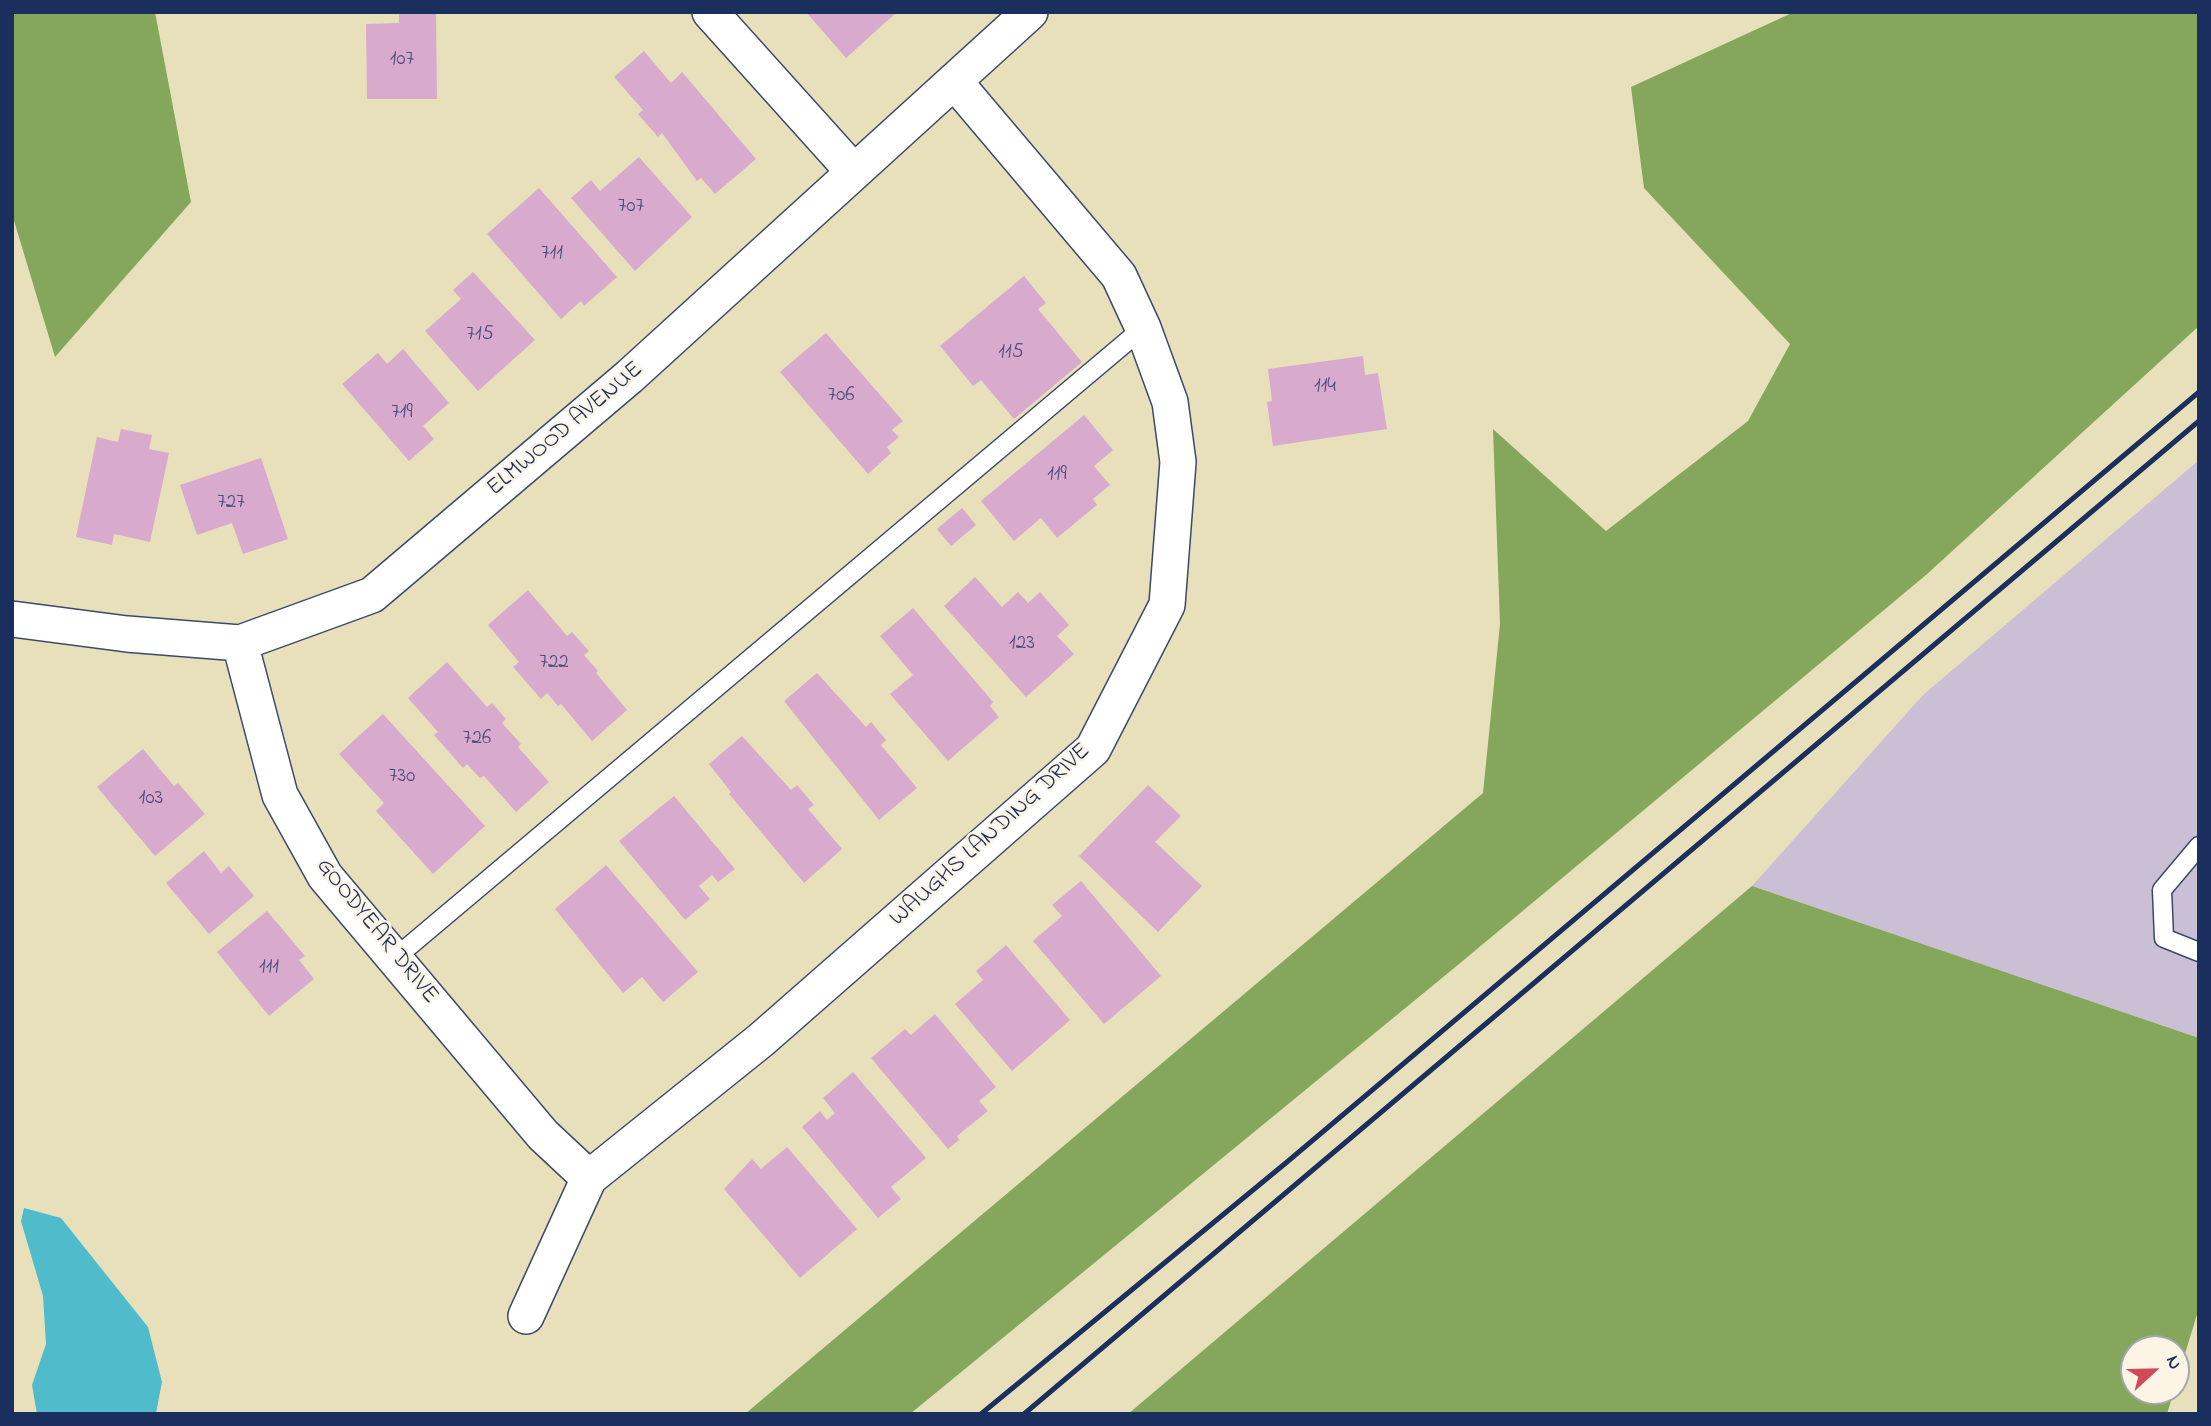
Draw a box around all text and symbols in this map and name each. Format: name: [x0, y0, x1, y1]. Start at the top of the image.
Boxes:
house number: 107: [390, 48, 414, 74]
house number: 707: [618, 195, 644, 221]
house number: 711: [541, 242, 563, 268]
house number: 715: [466, 323, 494, 349]
house number: 115: [998, 341, 1024, 367]
street label: ELMWOOD AVENUE: [482, 356, 650, 504]
house number: 114: [1314, 375, 1336, 401]
house number: 706: [828, 384, 854, 410]
house number: 719: [391, 401, 413, 427]
house number: 119: [1047, 463, 1067, 489]
house number: 727: [217, 491, 245, 517]
house number: 123: [1009, 632, 1035, 658]
house number: 722: [539, 651, 569, 677]
house number: 726: [463, 727, 491, 753]
street label: WAUGHS LANDING DRIVE: [885, 738, 1097, 934]
house number: 730: [389, 765, 415, 791]
house number: 103: [139, 787, 163, 813]
street label: GOODYEAR DRIVE: [308, 853, 444, 1011]
house number: 111: [259, 956, 279, 982]
north arrow: [2120, 1335, 2190, 1405]
text: N: [2158, 1352, 2188, 1374]

